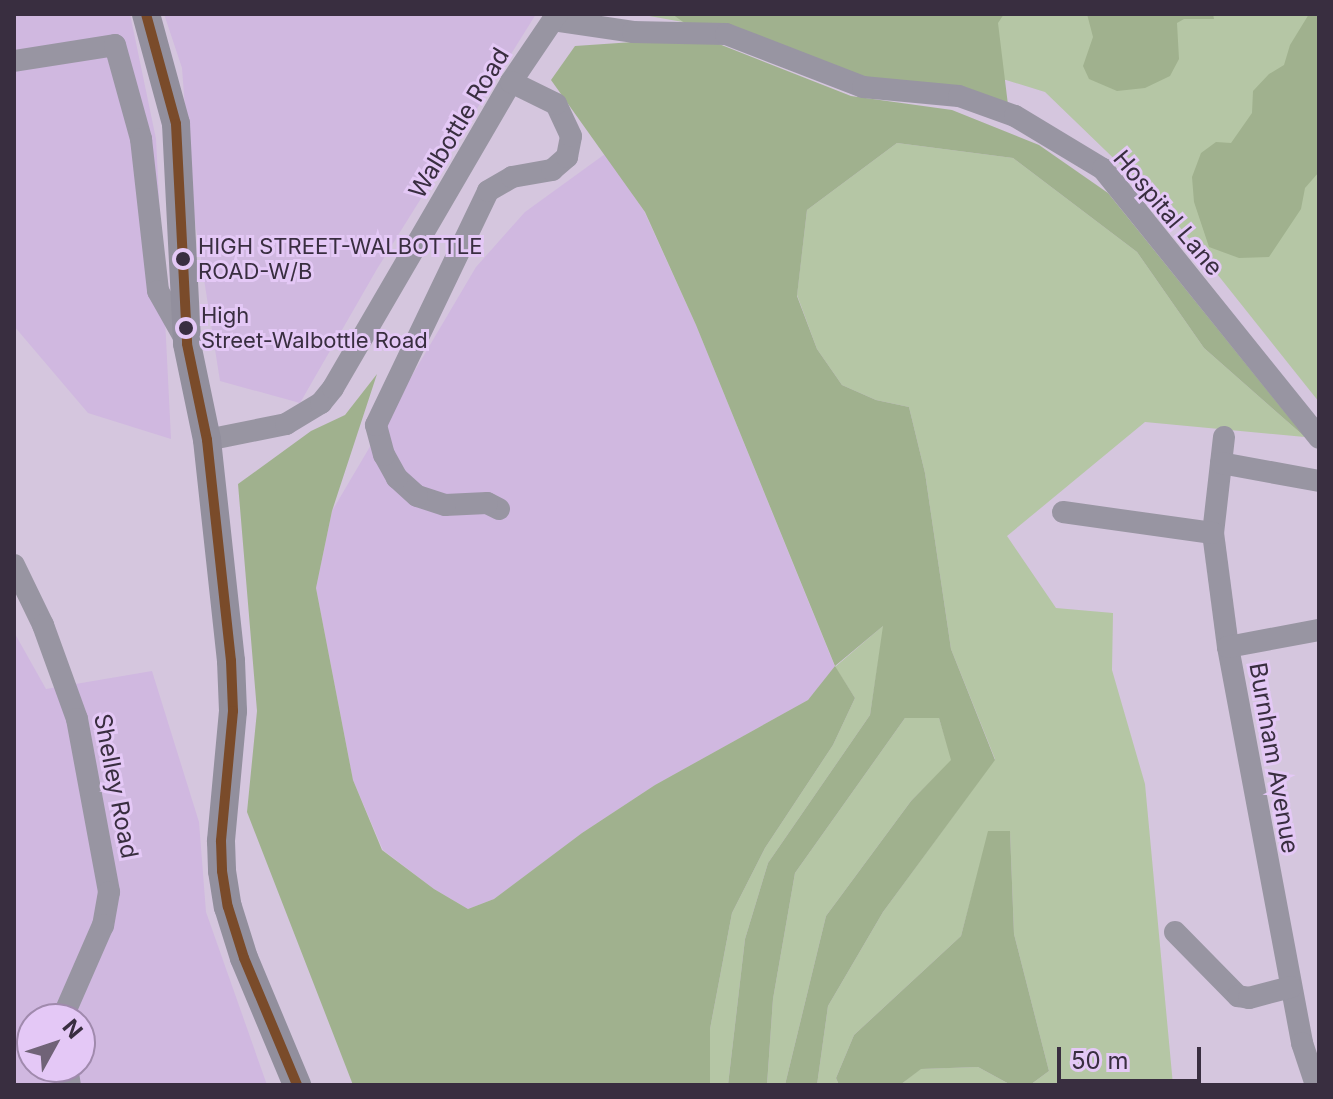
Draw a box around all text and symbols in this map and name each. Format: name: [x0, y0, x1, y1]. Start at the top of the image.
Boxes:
street label: Walbottle Road: [403, 43, 515, 203]
street label: Hospital Lane: [1107, 145, 1229, 281]
place label: HIGH STREET-WALBOTTLE ROAD-W/B: [198, 233, 482, 284]
marker: HIGH STREET-WALBOTTLE ROAD-W/B: [175, 251, 191, 267]
place label: High Street-Walbottle Road: [201, 302, 428, 354]
marker: High Street-Walbottle Road: [178, 320, 194, 336]
street label: Burnham Avenue: [1243, 660, 1305, 856]
street label: Shelley Road: [88, 711, 144, 861]
north arrow: [16, 1003, 96, 1083]
text: N: [58, 1014, 88, 1044]
scale bar: [1061, 1031, 1205, 1081]
text: 50 m: [1071, 1046, 1129, 1075]

